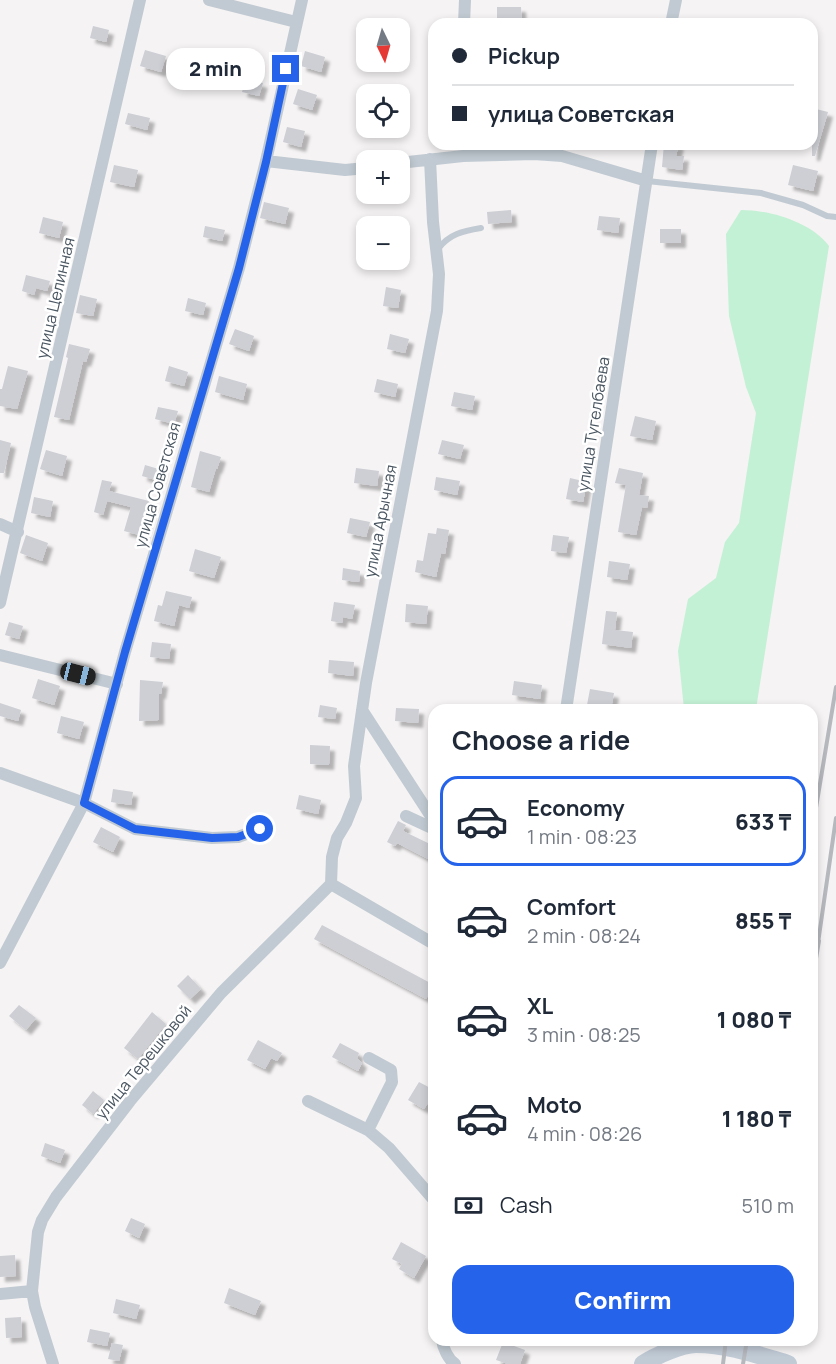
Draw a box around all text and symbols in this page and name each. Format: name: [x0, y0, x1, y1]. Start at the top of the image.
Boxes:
north arrow: [356, 18, 410, 72]
map controls: [356, 18, 410, 270]
text: Pickup: [488, 41, 560, 71]
callout: 2 min: [166, 48, 265, 90]
text: 2 min: [189, 55, 242, 82]
route end: [272, 55, 299, 82]
button: locate: [356, 84, 410, 138]
text: улица Советская: [488, 99, 674, 129]
button: +: [356, 150, 410, 204]
button: −: [356, 216, 410, 270]
street label: улица Целинная: [30, 235, 80, 361]
street label: улица Тугелбаева: [571, 355, 615, 493]
street label: улица Советская: [129, 420, 185, 550]
street label: улица Арычная: [358, 463, 402, 579]
car: [58, 661, 98, 687]
text: Choose a ride: [452, 721, 630, 758]
text: Economy: [527, 793, 625, 823]
icon: car: [455, 794, 509, 848]
text: 633 ₸: [735, 807, 791, 837]
route start: [246, 815, 273, 842]
text: 1 min · 08:23: [527, 823, 637, 850]
text: Comfort: [527, 892, 616, 922]
icon: car: [455, 893, 509, 947]
text: 855 ₸: [735, 906, 791, 936]
text: 2 min · 08:24: [527, 922, 641, 949]
text: XL: [527, 991, 553, 1021]
icon: car: [455, 992, 509, 1046]
street label: улица Терешковой: [90, 1000, 196, 1124]
text: 1 080 ₸: [717, 1005, 791, 1035]
text: 3 min · 08:25: [527, 1021, 641, 1048]
text: Moto: [527, 1090, 582, 1120]
icon: car: [455, 1091, 509, 1145]
text: 1 180 ₸: [722, 1104, 791, 1134]
text: 4 min · 08:26: [527, 1120, 642, 1147]
icon: cash: [452, 1189, 485, 1222]
text: Cash: [500, 1190, 553, 1220]
text: 510 m: [741, 1192, 794, 1219]
button: Confirm: [452, 1265, 794, 1334]

